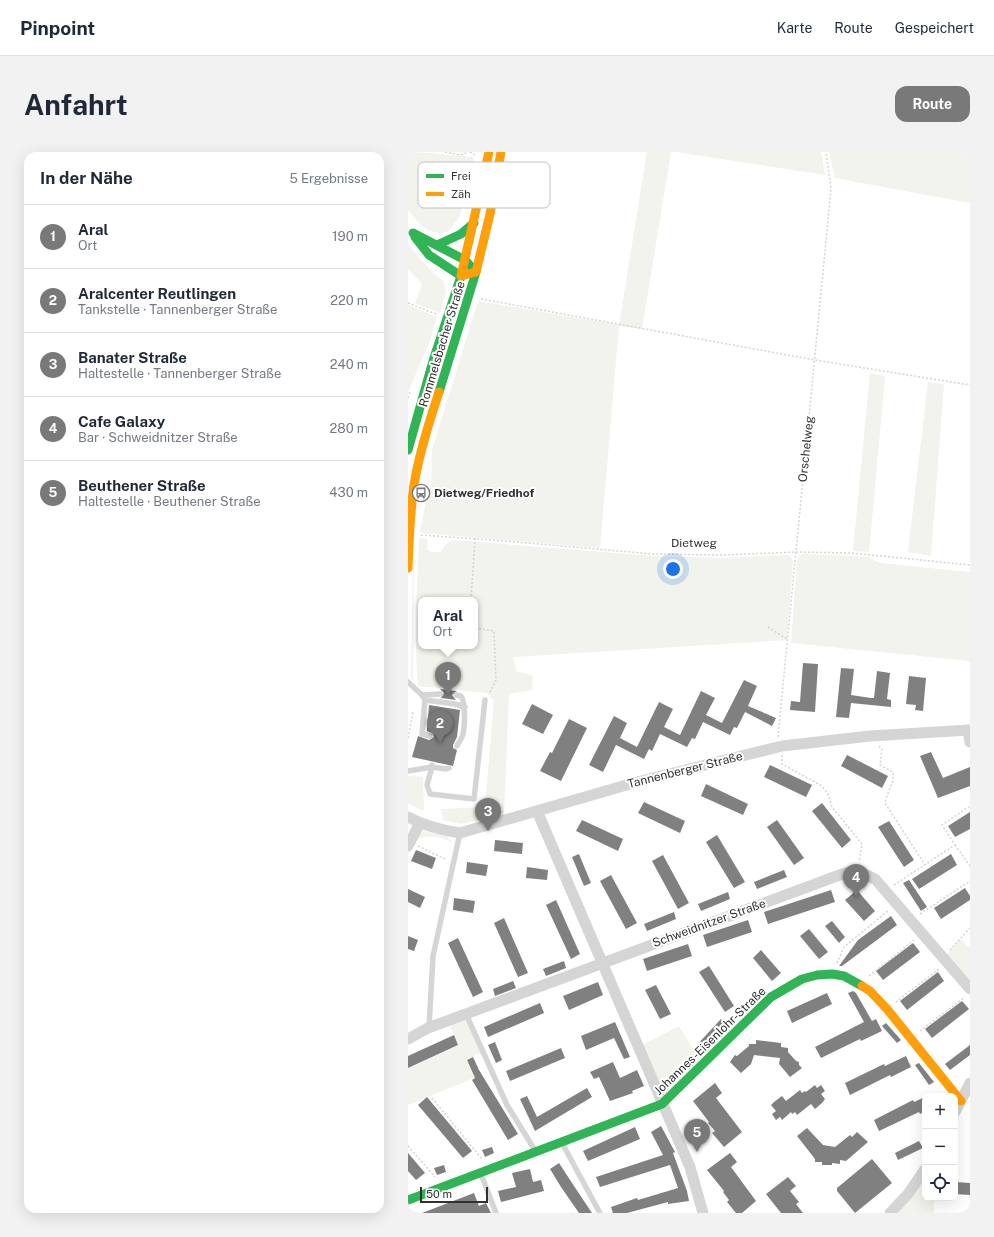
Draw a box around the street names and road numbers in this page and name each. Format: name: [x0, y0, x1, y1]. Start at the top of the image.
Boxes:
street label: Rommelsbacher Straße: [416, 279, 468, 409]
street label: Orschelweg: [796, 415, 816, 483]
street label: Dietweg: [671, 536, 717, 550]
street label: Tannenberger Straße: [626, 749, 744, 791]
street label: Schweidnitzer Straße: [650, 896, 768, 950]
street label: Johannes-Eisenlohr-Straße: [651, 984, 769, 1098]

